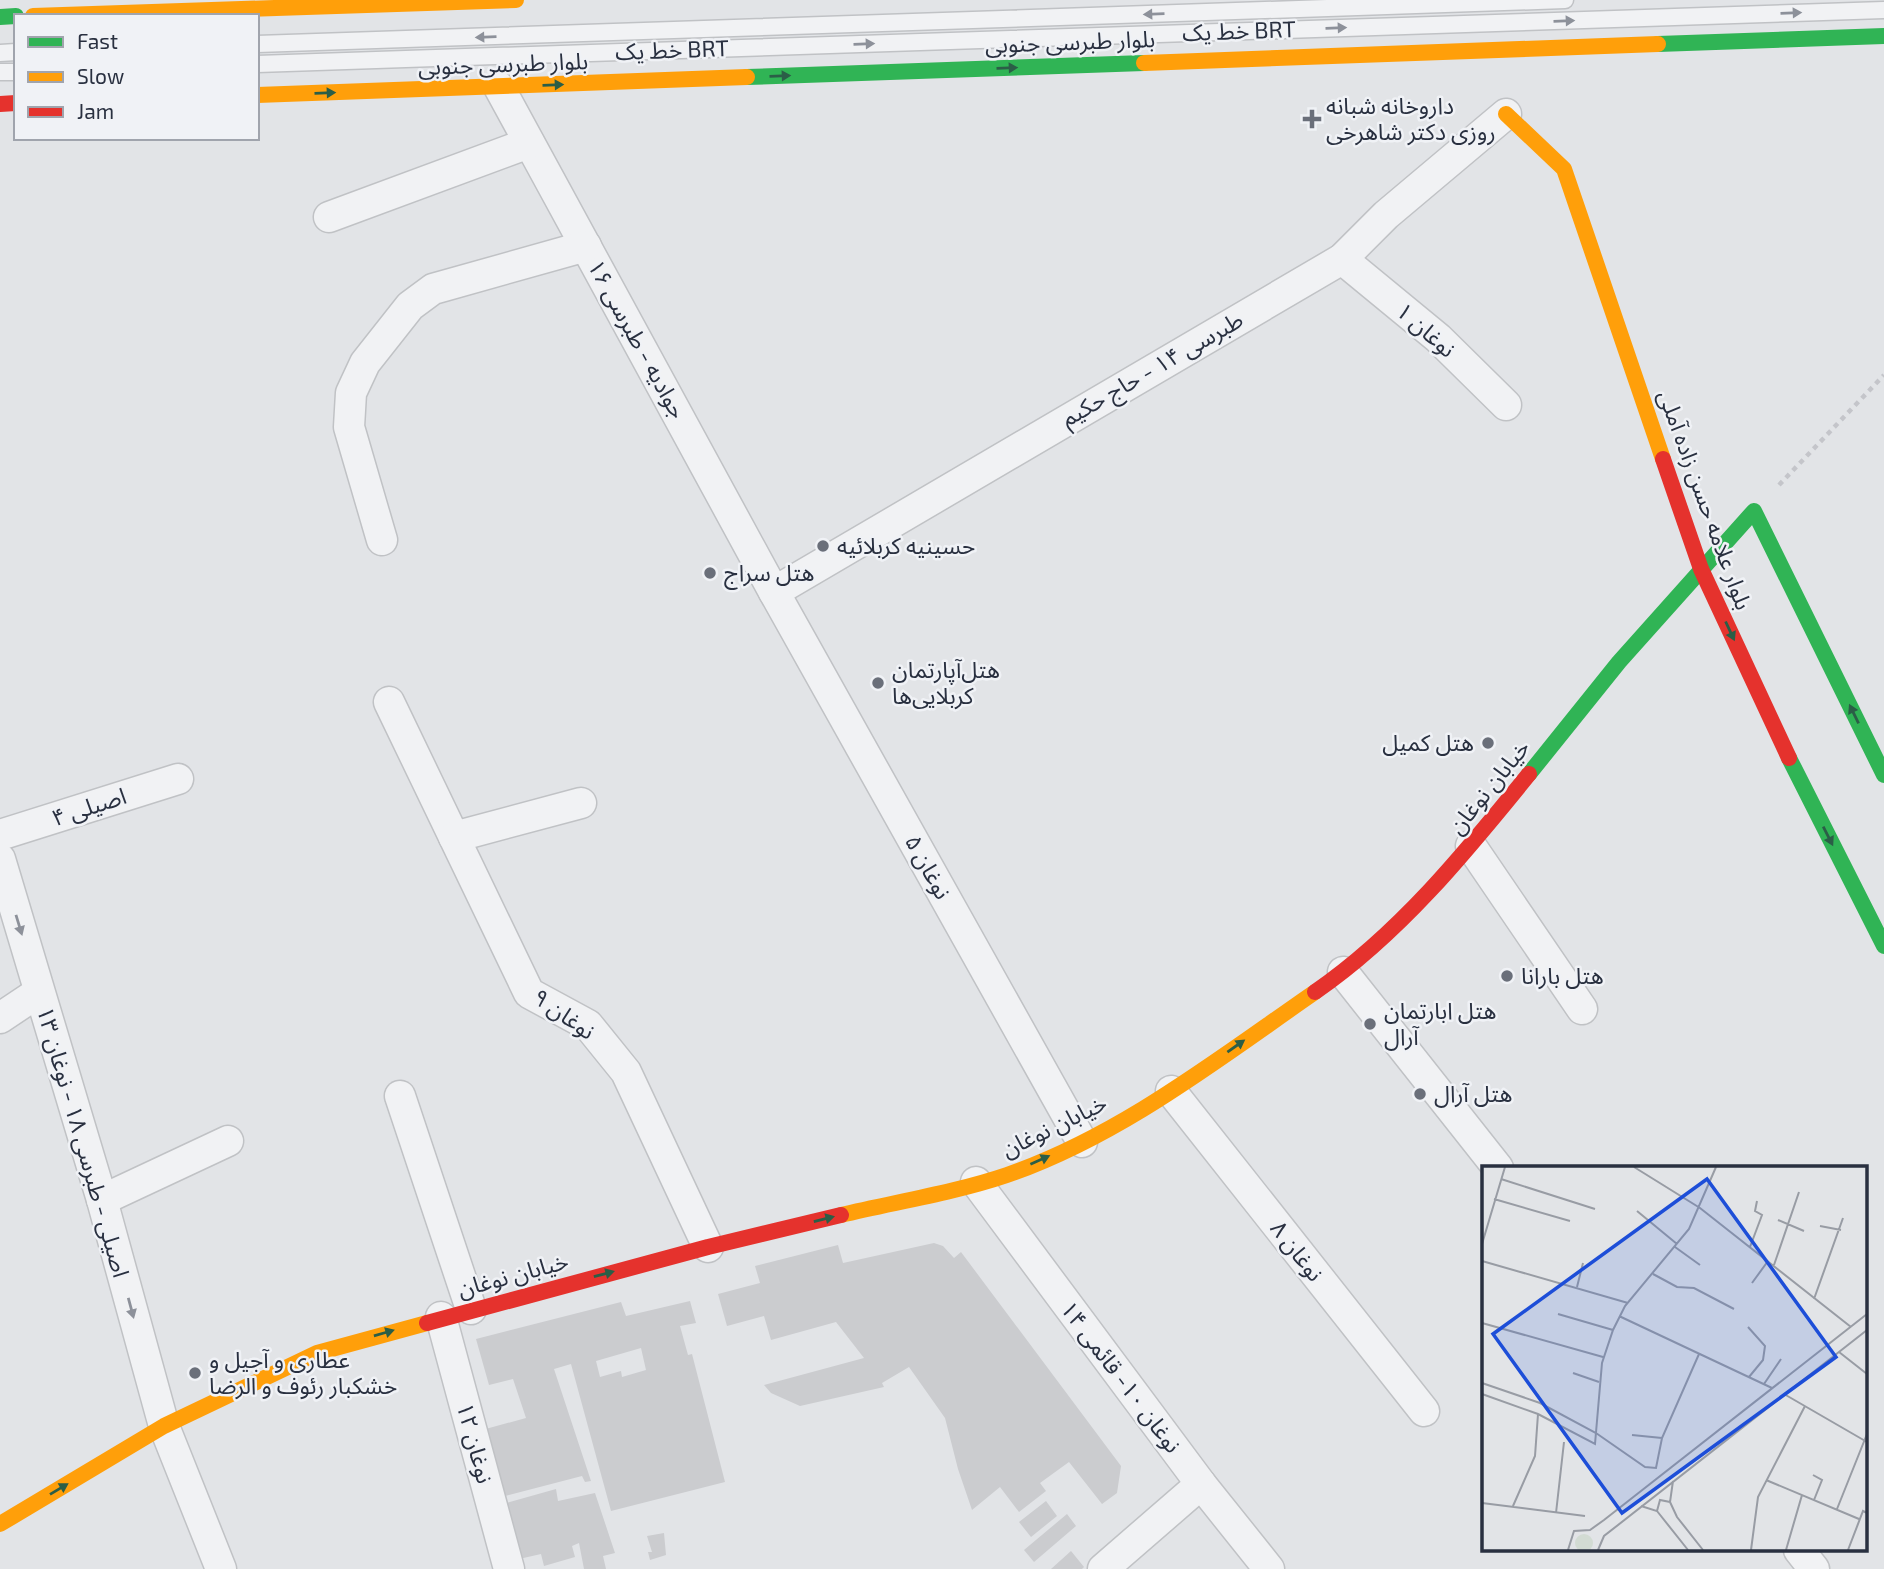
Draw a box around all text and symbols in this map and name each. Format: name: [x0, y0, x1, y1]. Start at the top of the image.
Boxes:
one-way arrow: [1142, 8, 1164, 20]
one-way arrow: [1780, 8, 1802, 19]
legend: [14, 14, 259, 140]
street label: خط یک BRT: [1182, 14, 1296, 46]
one-way arrow: [1553, 15, 1575, 26]
one-way arrow: [1326, 23, 1348, 34]
street label: بلوار طبرسی جنوبی: [984, 24, 1156, 59]
text: Fast: [77, 28, 118, 53]
one-way arrow: [474, 31, 496, 42]
street label: خط یک BRT: [615, 33, 729, 65]
one-way arrow: [853, 38, 875, 49]
street label: بلوار طبرسی جنوبی: [417, 46, 589, 81]
one-way arrow: [997, 62, 1019, 73]
text: Slow: [77, 63, 124, 88]
one-way arrow: [769, 71, 791, 82]
one-way arrow: [542, 79, 564, 90]
one-way arrow: [315, 87, 337, 98]
place label: داروخانه شبانه روزی دکتر شاهرخی: [1326, 91, 1496, 146]
text: Jam: [77, 98, 114, 123]
marker: داروخانه شبانه روزی دکتر شاهرخی: [1304, 111, 1320, 127]
street label: جوادیه - طبرسی ۱۶: [582, 254, 693, 424]
street label: نوغان ۱: [1391, 296, 1462, 363]
street label: طبرسی ۱۴ - حاج حکیم: [1055, 305, 1250, 435]
street label: بلوار علامه حسن زاده آملی: [1652, 386, 1759, 614]
place label: حسینیه کربلائیه: [837, 531, 975, 560]
marker: حسینیه کربلائیه: [815, 538, 831, 554]
place label: هتل سراج: [724, 558, 814, 590]
marker: هتل سراج: [702, 565, 718, 581]
one-way arrow: [1724, 621, 1736, 641]
place label: هتل‌آپارتمان کربلایی‌ها: [892, 655, 1000, 710]
marker: هتل‌آپارتمان کربلایی‌ها: [870, 675, 886, 691]
one-way arrow: [1848, 704, 1860, 724]
place label: هتل کمیل: [1382, 728, 1474, 756]
street label: خیابان نوغان: [1442, 733, 1536, 840]
marker: هتل کمیل: [1480, 735, 1496, 751]
street label: اصیلی ۴: [48, 781, 130, 831]
one-way arrow: [1822, 826, 1833, 846]
street label: نوغان ۵: [899, 829, 958, 904]
one-way arrow: [15, 915, 25, 936]
place label: هتل بارانا: [1521, 961, 1604, 990]
marker: هتل بارانا: [1499, 968, 1515, 984]
street label: نوغان ۹: [528, 982, 601, 1045]
place label: هتل ابارتمان آرال: [1384, 996, 1496, 1051]
street label: اصیلی - طبرسی ۱۸ - نوغان ۱۳: [31, 1003, 136, 1281]
marker: هتل ابارتمان آرال: [1362, 1016, 1378, 1032]
one-way arrow: [1227, 1039, 1245, 1053]
place label: هتل آرال: [1434, 1079, 1512, 1108]
marker: هتل آرال: [1412, 1086, 1428, 1102]
street label: خیابان نوغان: [996, 1088, 1111, 1163]
one-way arrow: [1030, 1154, 1050, 1166]
inset map: [1482, 1166, 1867, 1552]
one-way arrow: [813, 1213, 835, 1224]
street label: نوغان ۸: [1265, 1214, 1330, 1287]
street label: خیابان نوغان: [454, 1246, 572, 1303]
one-way arrow: [593, 1269, 614, 1279]
street label: نوغان ۱۰- قائمی ۱۴: [1055, 1295, 1188, 1458]
one-way arrow: [127, 1298, 137, 1319]
one-way arrow: [374, 1328, 395, 1338]
place label: عطاری و آجیل و خشکبار رئوف و الرضا: [209, 1345, 397, 1400]
marker: عطاری و آجیل و خشکبار رئوف و الرضا: [187, 1365, 203, 1381]
street label: نوغان ۱۲: [451, 1399, 500, 1486]
one-way arrow: [49, 1483, 68, 1496]

